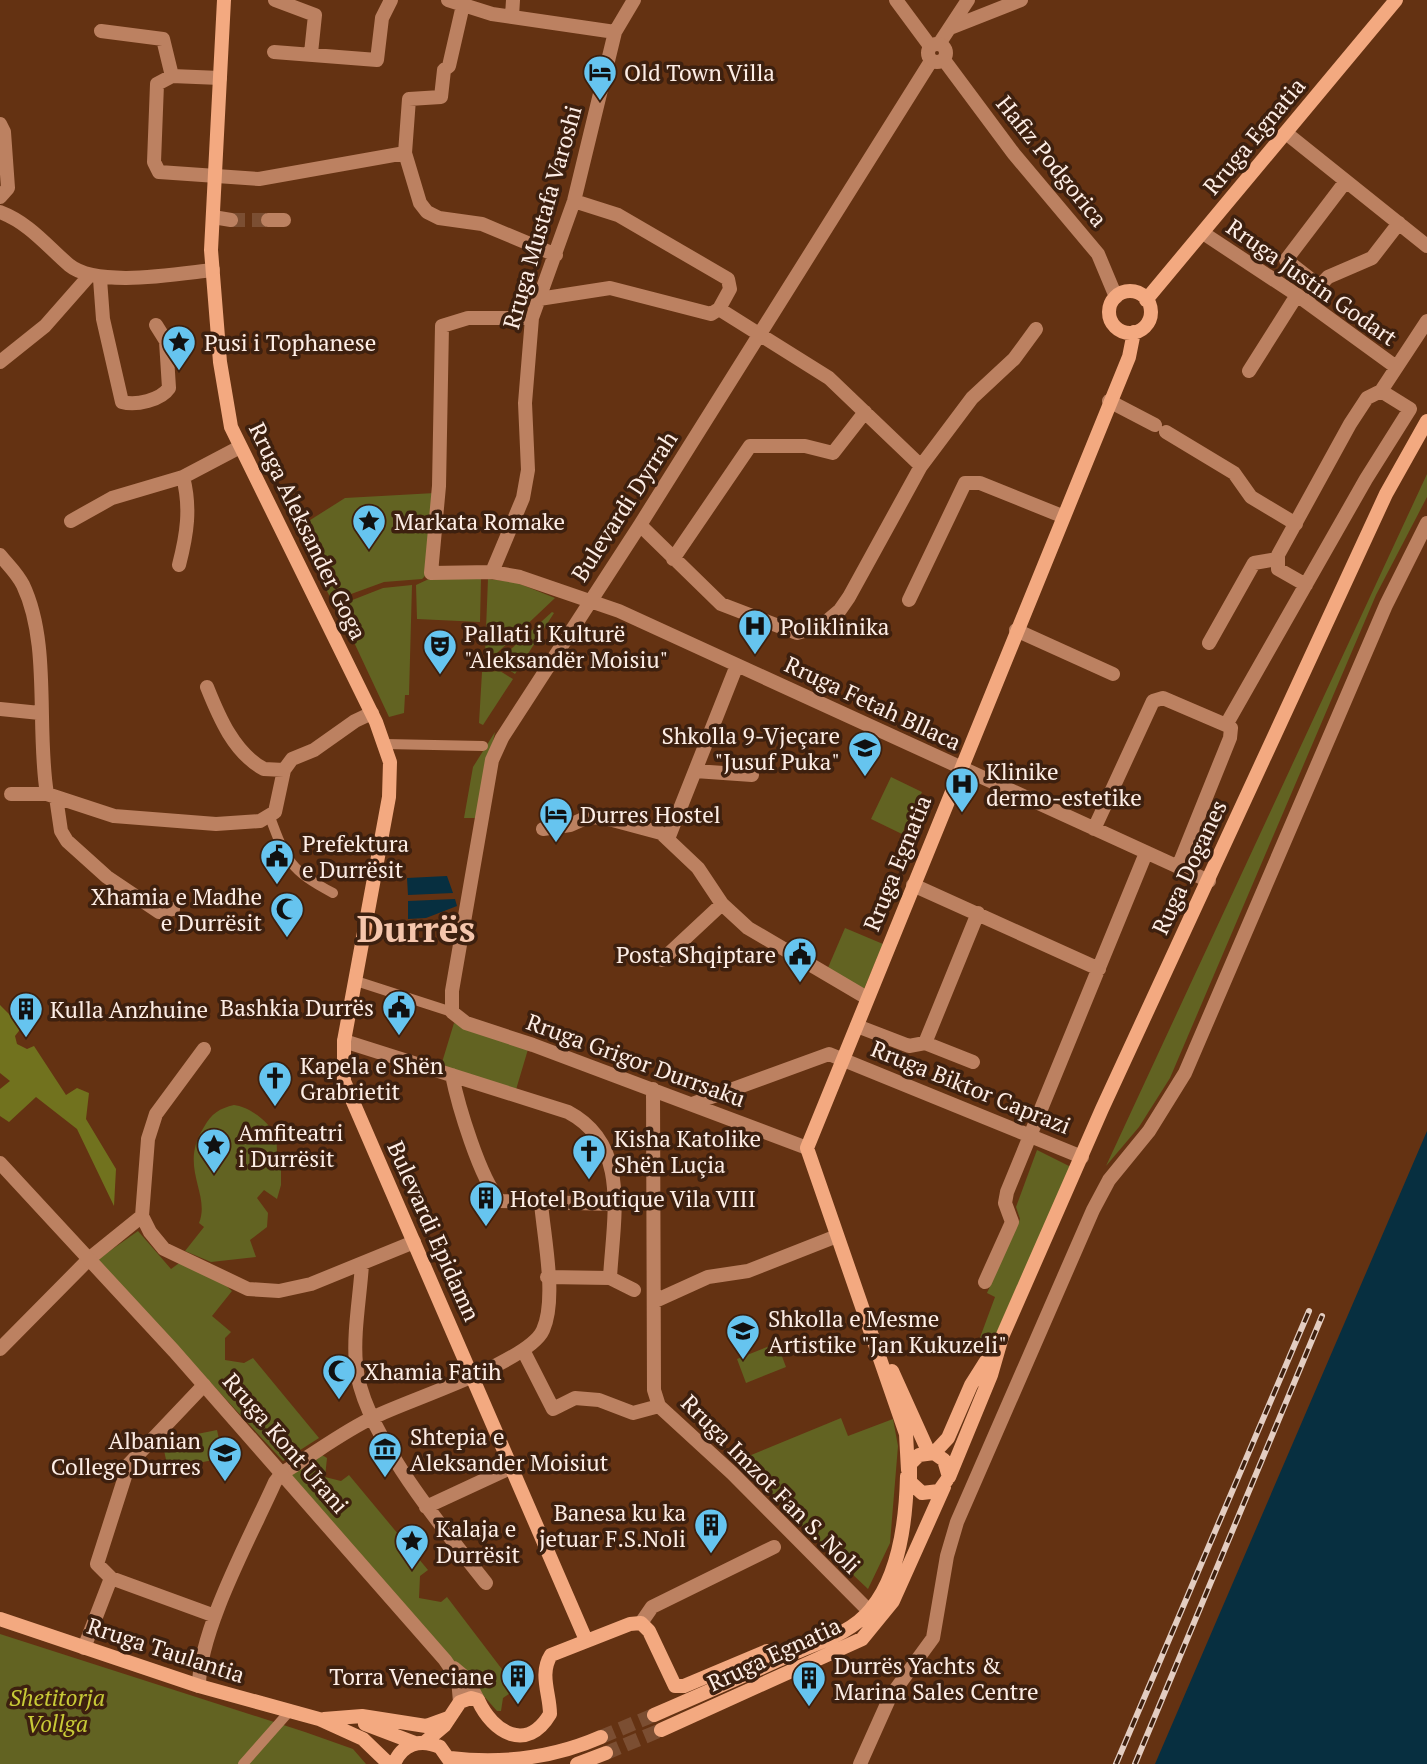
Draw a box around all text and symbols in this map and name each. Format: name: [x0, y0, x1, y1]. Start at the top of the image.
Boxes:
hotel icon: Old Town Villa: [581, 53, 619, 102]
place label: Old Town Villa: [624, 57, 775, 88]
street label: Rruga Egnatia: [1196, 71, 1312, 201]
street label: Hafiz Podgorica: [989, 89, 1115, 233]
street label: Rruga Mustafa Varoshi: [495, 102, 589, 332]
street label: Rruga Justin Godart: [1220, 211, 1404, 353]
place icon: Pusi i Tophanese: [160, 323, 198, 372]
place label: Pusi i Tophanese: [204, 327, 376, 358]
street label: Rruga Aleksander Goga: [242, 417, 374, 645]
street label: Bulevardi Dyrrah: [564, 424, 685, 587]
place icon: Markata Romake: [350, 502, 388, 551]
place label: Markata Romake: [394, 506, 565, 537]
hospital icon: Poliklinika: [736, 607, 774, 656]
place label: Poliklinika: [780, 611, 890, 642]
place label: Pallati i Kulturë "Aleksandër Moisiu": [464, 618, 668, 675]
theatre icon: Pallati i Kulturë "Aleksandër Moisiu": [421, 627, 459, 676]
street label: Rruga Fetah Bllaca: [780, 649, 967, 758]
place label: Shkolla 9-Vjeçare "Jusuf Puka": [661, 720, 840, 777]
school or university icon: Shkolla 9-Vjeçare "Jusuf Puka": [846, 729, 884, 778]
place label: Klinike dermo-estetike: [986, 756, 1142, 813]
hospital icon: Klinike dermo-estetike: [943, 765, 981, 814]
street label: Rruga Egnatia: [856, 790, 938, 935]
hotel icon: Durres Hostel: [537, 795, 575, 844]
street label: Ruga Doganes: [1144, 795, 1234, 939]
place label: Durres Hostel: [580, 799, 721, 830]
place label: Prefektura e Durrësit: [302, 828, 410, 885]
public building icon: Prefektura e Durrësit: [258, 837, 296, 886]
place label: Xhamia e Madhe e Durrësit: [91, 881, 262, 938]
mosque icon: Xhamia e Madhe e Durrësit: [268, 890, 306, 939]
district label: Durrës: [357, 904, 475, 953]
public building icon: Posta Shqiptare: [781, 935, 819, 984]
place label: Posta Shqiptare: [616, 939, 776, 970]
public building icon: Bashkia Durrës: [380, 988, 418, 1037]
building icon: Kulla Anzhuine: [7, 990, 45, 1039]
place label: Bashkia Durrës: [220, 992, 374, 1023]
place label: Kulla Anzhuine: [50, 994, 208, 1025]
street label: Rruga Grigor Durrsaku: [522, 1006, 750, 1114]
street label: Rruga Biktor Caprazi: [867, 1033, 1075, 1141]
place label: Kapela e Shën Grabrietit: [300, 1050, 444, 1107]
church icon: Kapela e Shën Grabrietit: [256, 1059, 294, 1108]
place label: Amfiteatri i Durrësit: [238, 1117, 343, 1174]
place label: Kisha Katolike Shën Luçia: [614, 1123, 761, 1180]
place icon: Amfiteatri i Durrësit: [195, 1126, 233, 1175]
church icon: Kisha Katolike Shën Luçia: [570, 1132, 608, 1181]
street label: Bulevardi Epidamn: [380, 1136, 488, 1326]
building icon: Hotel Boutique Vila VIII: [467, 1179, 505, 1228]
place label: Hotel Boutique Vila VIII: [510, 1183, 756, 1214]
place label: Shkolla e Mesme Artistike "Jan Kukuzeli": [768, 1303, 1007, 1360]
school or university icon: Shkolla e Mesme Artistike "Jan Kukuzeli": [724, 1312, 762, 1361]
mosque icon: Xhamia Fatih: [320, 1352, 358, 1401]
place label: Xhamia Fatih: [364, 1356, 502, 1387]
street label: Rruga Kont Urani: [216, 1366, 356, 1520]
street label: Rruga Imzot Fan S. Noli: [675, 1388, 867, 1580]
place label: Shtepia e Aleksander Moisiut: [410, 1421, 609, 1478]
place label: Albanian College Durres: [51, 1425, 201, 1482]
museum icon: Shtepia e Aleksander Moisiut: [366, 1430, 404, 1479]
school or university icon: Albanian College Durres: [206, 1434, 244, 1483]
place label: Banesa ku ka jetuar F.S.Noli: [539, 1497, 686, 1554]
building icon: Banesa ku ka jetuar F.S.Noli: [692, 1506, 730, 1555]
place label: Kalaja e Durrësit: [436, 1513, 521, 1570]
place icon: Kalaja e Durrësit: [393, 1522, 431, 1571]
street label: Rruga Egnatia: [702, 1609, 846, 1698]
street label: Rruga Taulantia: [83, 1610, 249, 1690]
place label: Durrës Yachts & Marina Sales Centre: [834, 1650, 1039, 1707]
building icon: Torra Veneciane: [499, 1657, 537, 1706]
building icon: Durrës Yachts & Marina Sales Centre: [790, 1659, 828, 1708]
place label: Torra Veneciane: [329, 1661, 494, 1692]
park label: Shetitorja Vollga: [9, 1682, 105, 1739]

